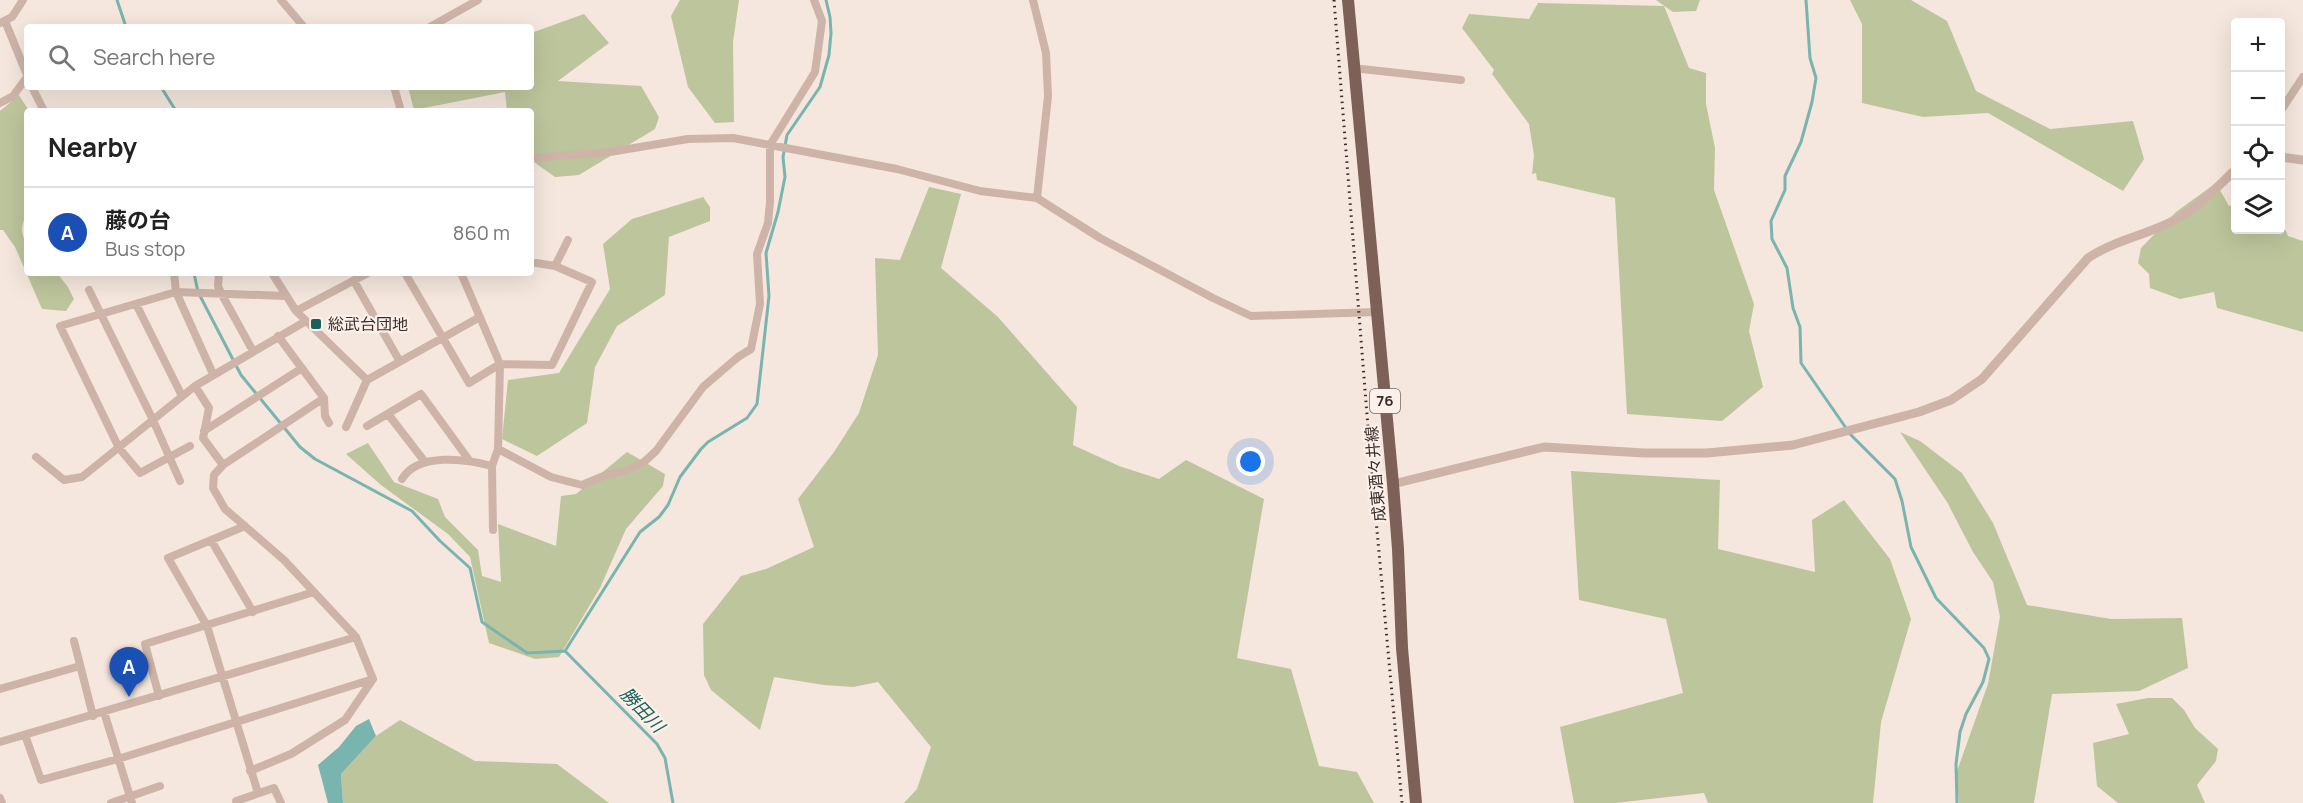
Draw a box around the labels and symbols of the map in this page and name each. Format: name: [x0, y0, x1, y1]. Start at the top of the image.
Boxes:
place label: 総武台団地: [328, 313, 408, 335]
marker: 総武台団地: [309, 317, 323, 331]
road number: 76: [1370, 389, 1400, 413]
street label: 成東酒々井線: [1360, 425, 1390, 523]
your location: [1236, 447, 1265, 476]
pin: A: [110, 648, 148, 697]
water label: 勝田川: [615, 682, 671, 739]

